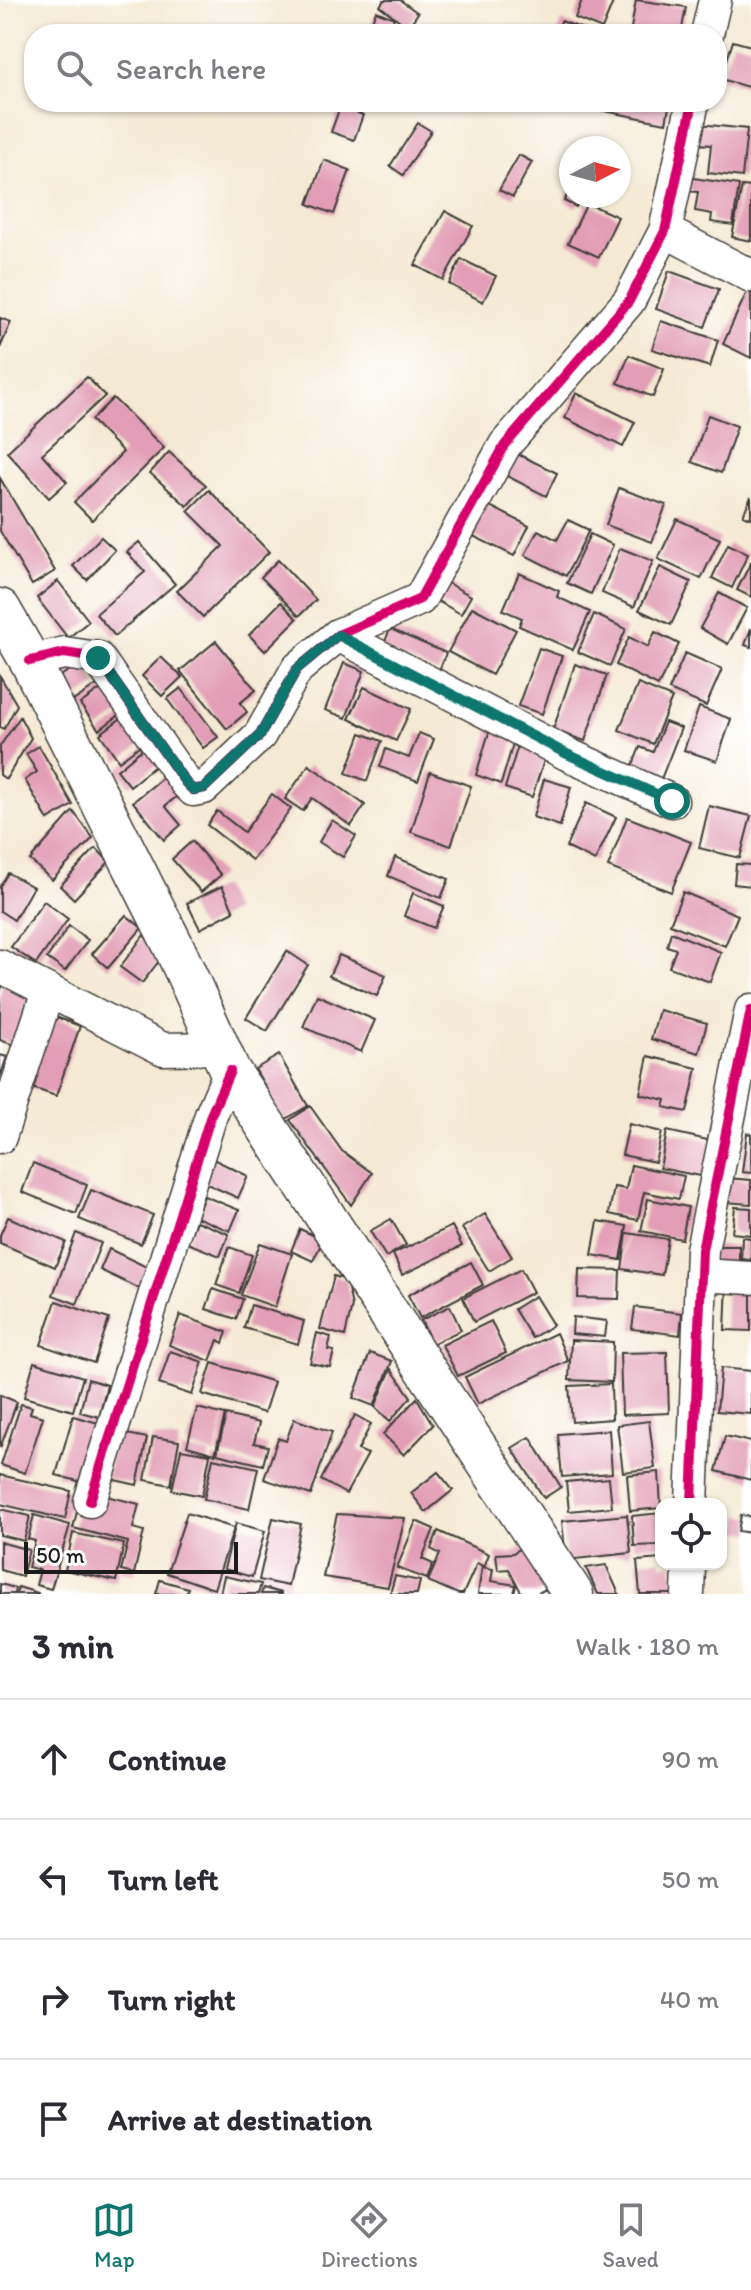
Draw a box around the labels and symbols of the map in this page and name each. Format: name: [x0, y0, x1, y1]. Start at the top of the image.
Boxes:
north arrow: [559, 136, 631, 208]
route end: [80, 640, 116, 676]
route start: [654, 783, 690, 819]
scale bar: [24, 1538, 238, 1574]

